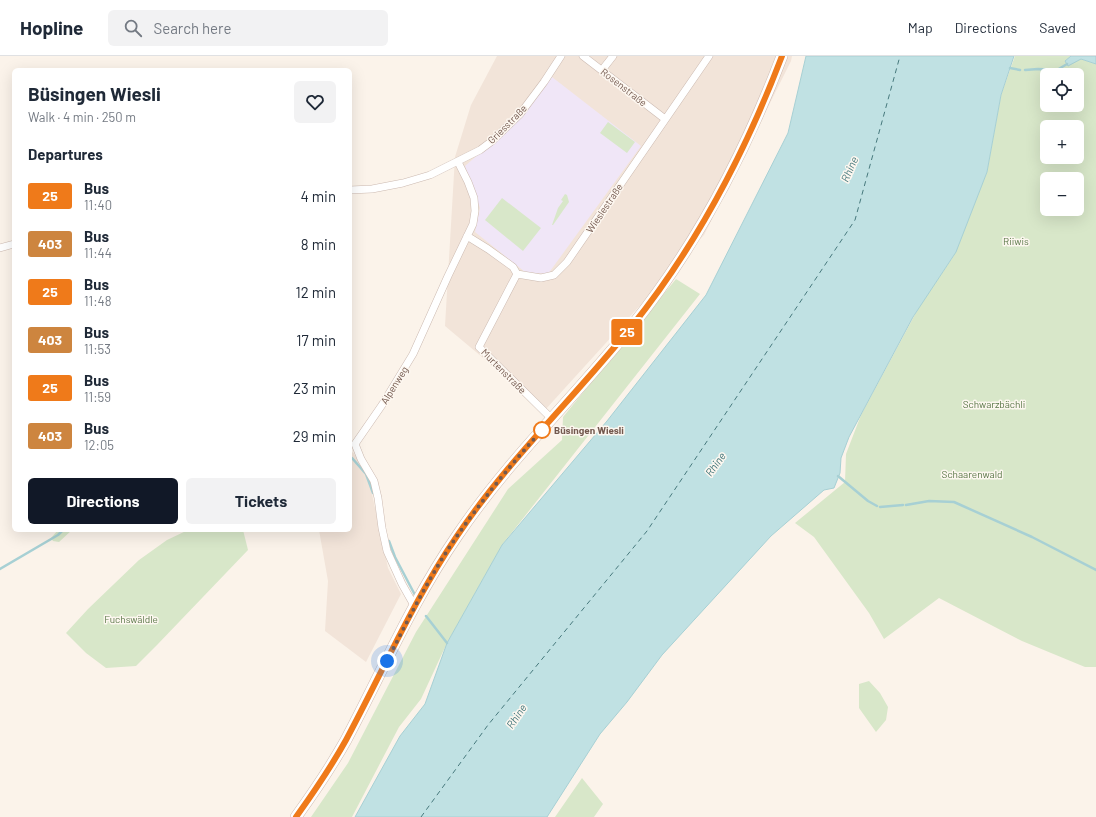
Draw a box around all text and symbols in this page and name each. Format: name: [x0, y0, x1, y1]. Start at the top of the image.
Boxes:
search box: [108, 10, 388, 46]
text: Hopline: [20, 16, 84, 39]
icon: search: [122, 17, 144, 39]
text: Search here: [154, 19, 231, 37]
text: Map: [908, 19, 933, 36]
text: Directions: [955, 19, 1017, 36]
text: Saved: [1039, 19, 1076, 36]
street label: Rosenstraße: [599, 65, 649, 109]
map controls: [1040, 68, 1084, 216]
button: locate: [1040, 68, 1084, 112]
button: heart: [294, 81, 336, 123]
text: Büsingen Wiesli: [28, 82, 161, 105]
street label: Griesstraße: [485, 102, 529, 146]
text: Walk · 4 min · 250 m: [28, 109, 136, 125]
button: +: [1040, 120, 1084, 164]
text: Departures: [28, 145, 103, 163]
water label: Rhine: [838, 154, 860, 184]
button: −: [1040, 172, 1084, 216]
text: Bus: [84, 179, 109, 197]
street label: Wieslestraße: [583, 181, 625, 235]
text: 25: [42, 187, 58, 204]
text: 4 min: [300, 187, 336, 205]
text: 11:40: [84, 197, 112, 213]
text: Bus: [84, 227, 109, 245]
text: 403: [38, 235, 62, 252]
text: 8 min: [301, 235, 336, 253]
park label: Riiwis: [1003, 235, 1029, 247]
text: 11:44: [84, 245, 112, 261]
text: Bus: [84, 275, 109, 293]
text: 25: [42, 283, 58, 300]
text: 12 min: [295, 283, 336, 301]
text: 11:48: [84, 293, 111, 309]
line badge: 25: [609, 319, 645, 345]
text: Bus: [84, 323, 109, 341]
text: 25: [619, 323, 635, 340]
text: 403: [38, 331, 62, 348]
text: 17 min: [296, 331, 336, 349]
text: 11:53: [84, 341, 111, 357]
street label: Murtenstraße: [479, 346, 529, 396]
street label: Alpenweg: [378, 364, 410, 406]
text: Bus: [84, 371, 109, 389]
text: 25: [42, 379, 58, 396]
text: 23 min: [293, 379, 336, 397]
text: 11:59: [84, 389, 111, 405]
park label: Schwarzbächli: [963, 398, 1025, 410]
text: Bus: [84, 419, 109, 437]
marker: Büsingen Wiesli: [533, 421, 551, 439]
place label: Büsingen Wiesli: [554, 424, 624, 436]
text: 403: [38, 427, 62, 444]
text: 29 min: [293, 427, 336, 445]
text: 12:05: [84, 437, 114, 453]
water label: Rhine: [702, 449, 728, 478]
park label: Schaarenwald: [942, 468, 1002, 480]
button: Directions: [28, 478, 178, 524]
button: Tickets: [186, 478, 336, 524]
park label: Fuchswäldle: [104, 613, 158, 625]
your location: [377, 651, 397, 671]
water label: Rhine: [503, 701, 529, 731]

